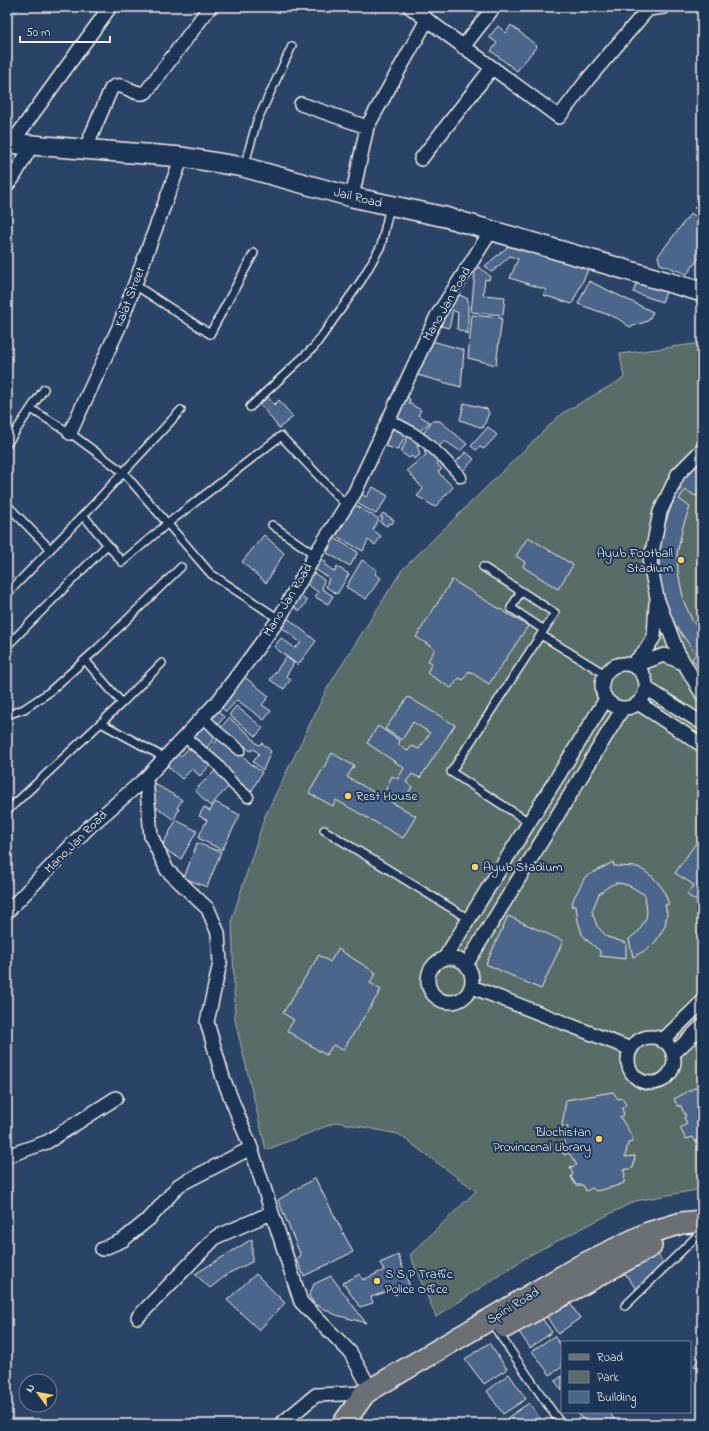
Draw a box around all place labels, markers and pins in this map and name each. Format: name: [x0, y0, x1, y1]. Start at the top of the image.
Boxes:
place label: Ayub Football Stadium: [597, 544, 673, 578]
marker: Ayub Football Stadium: [676, 555, 686, 565]
place label: Rest House: [356, 787, 418, 806]
marker: Rest House: [343, 791, 353, 801]
place label: Ayub Stadium: [483, 858, 563, 878]
marker: Ayub Stadium: [470, 862, 480, 872]
place label: Blochistan Provincenal Library: [493, 1123, 591, 1158]
marker: Blochistan Provincenal Library: [594, 1134, 604, 1144]
place label: S S P Traffic Police Office: [385, 1265, 453, 1299]
marker: S S P Traffic Police Office: [372, 1276, 382, 1286]

